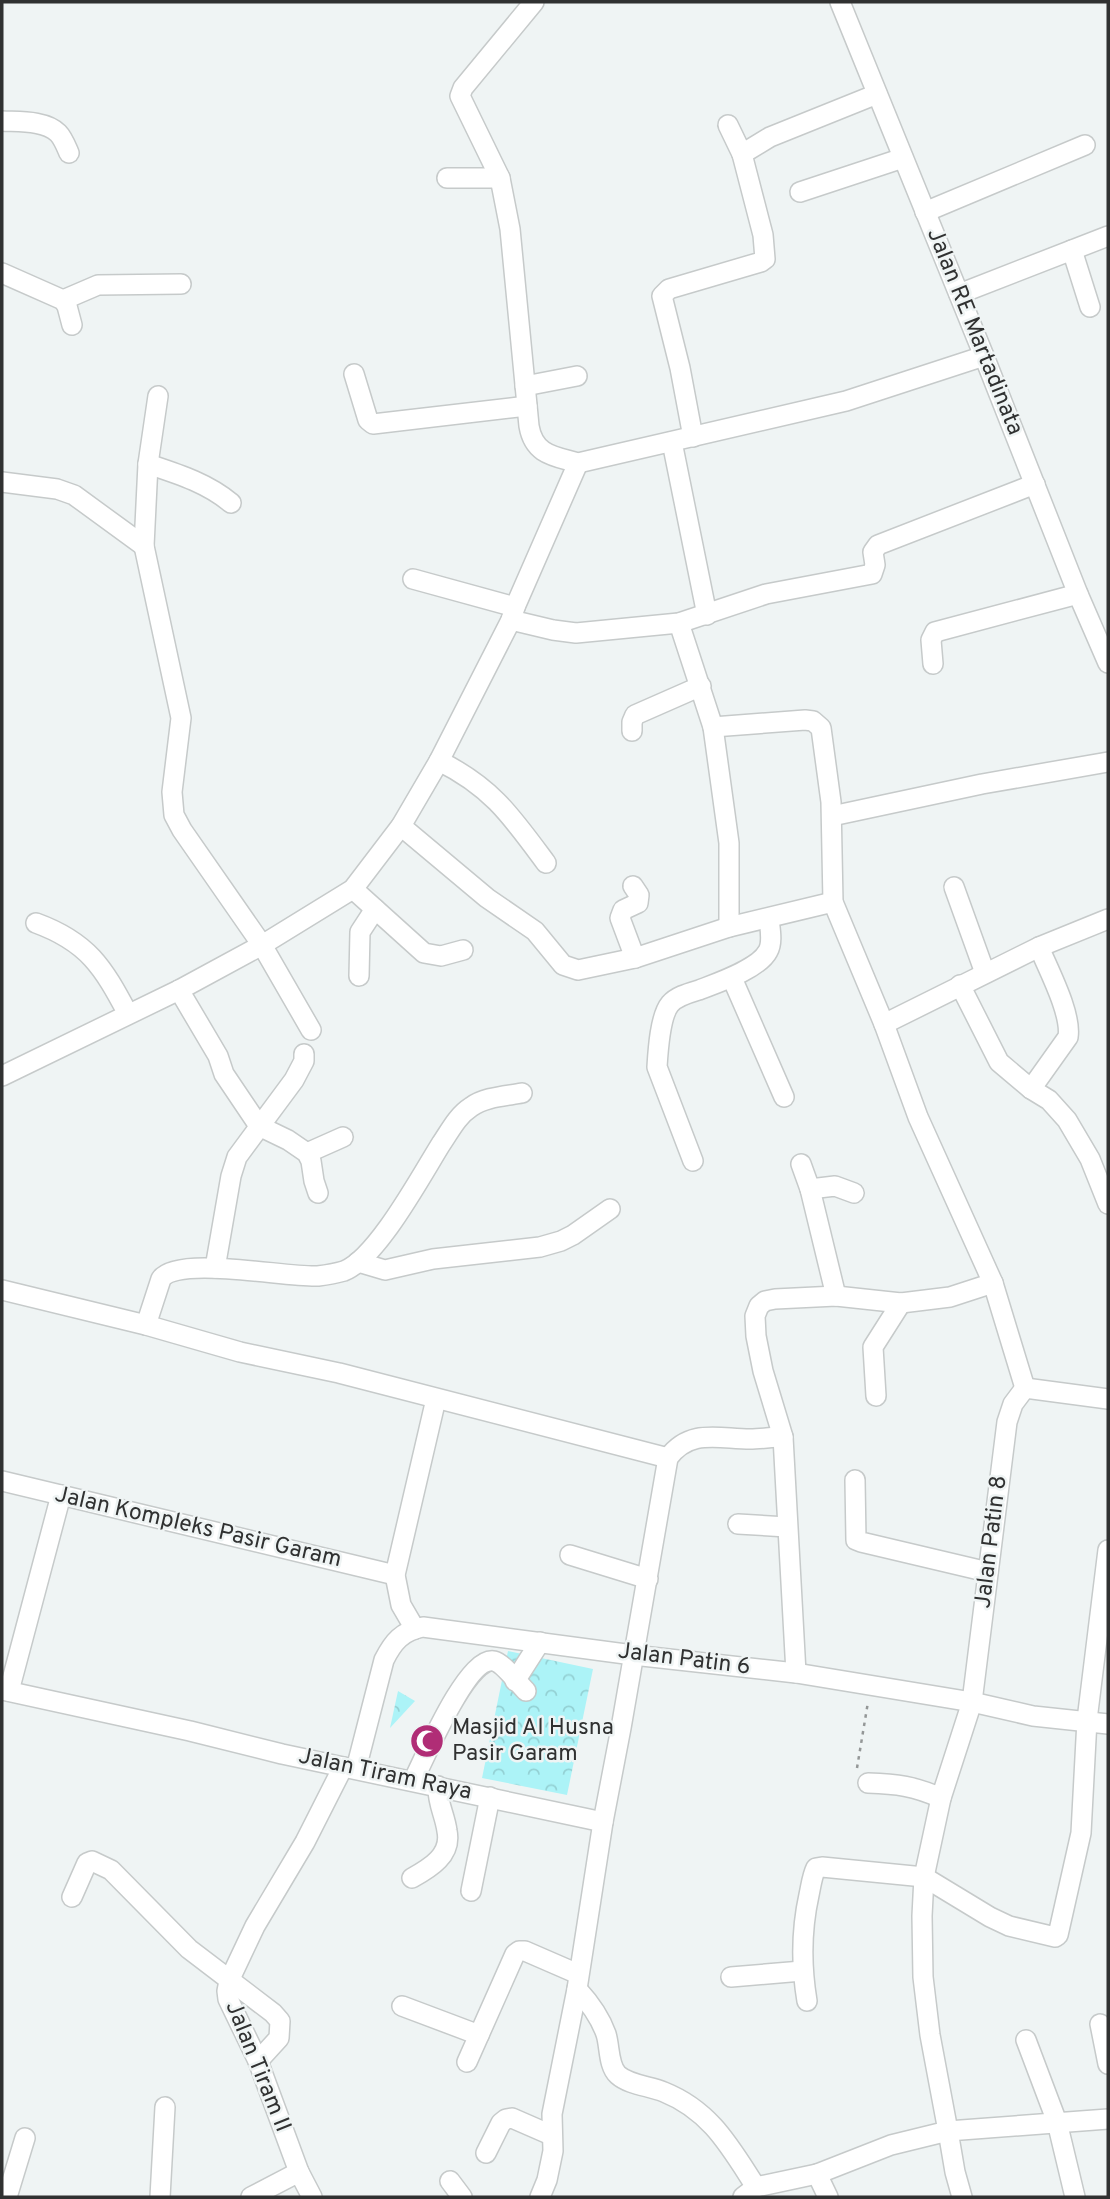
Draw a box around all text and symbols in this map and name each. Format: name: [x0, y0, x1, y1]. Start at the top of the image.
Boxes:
street label: Jalan RE Martadinata: [919, 224, 1029, 440]
street label: Jalan Patin 8: [969, 1474, 1015, 1610]
street label: Jalan Kompleks Pasir Garam: [52, 1481, 344, 1575]
street label: Jalan Patin 6: [616, 1637, 752, 1683]
place label: Masjid Al Husna Pasir Garam: [452, 1714, 614, 1769]
mosque icon: Masjid Al Husna Pasir Garam: [408, 1722, 446, 1760]
street label: Jalan Tiram Raya: [296, 1742, 474, 1808]
street label: Jalan Tiram II: [218, 1997, 296, 2137]

